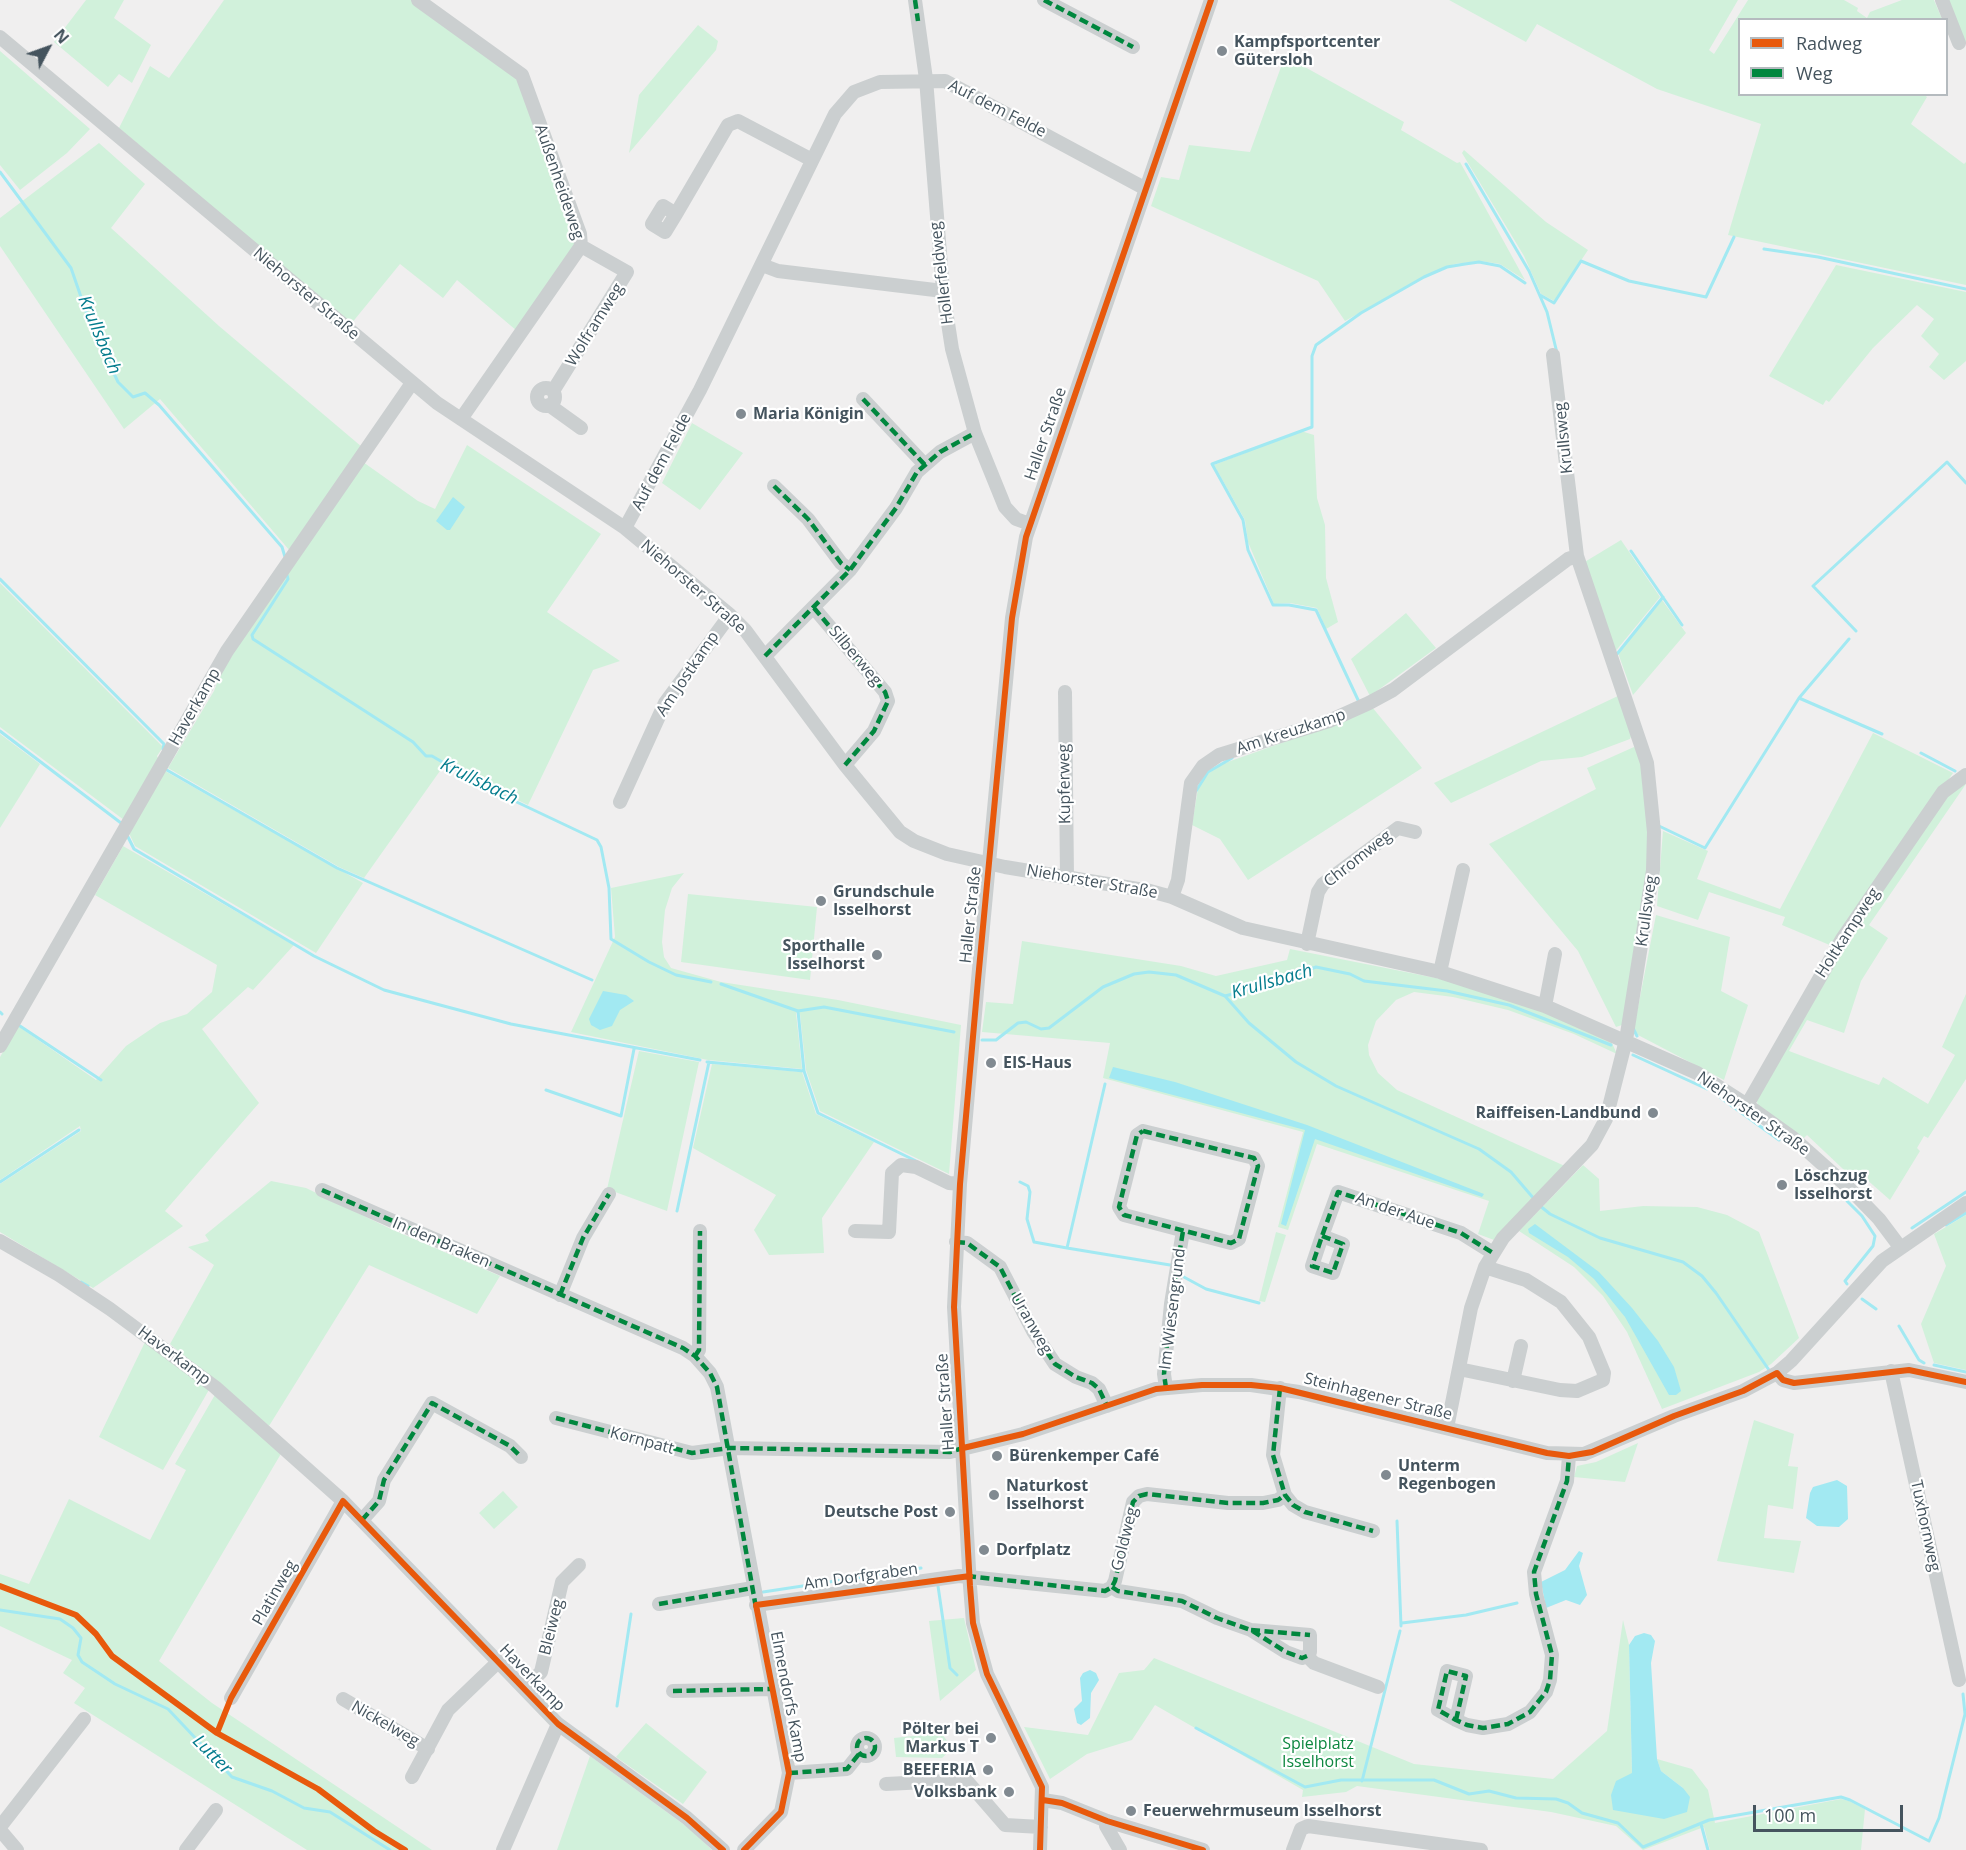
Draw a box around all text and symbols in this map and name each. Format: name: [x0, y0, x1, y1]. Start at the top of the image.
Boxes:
north arrow: [18, 18, 78, 78]
legend: [1738, 18, 1948, 96]
text: N: [49, 24, 74, 48]
text: Radweg: [1796, 31, 1862, 55]
place label: Kampfsportcenter Gütersloh: [1234, 32, 1380, 70]
marker: Kampfsportcenter Gütersloh: [1215, 44, 1229, 58]
text: Weg: [1796, 61, 1833, 85]
street label: Auf dem Felde: [945, 76, 1049, 142]
street label: Außenheideweg: [530, 122, 588, 242]
street label: Hollerfeldweg: [926, 221, 958, 325]
street label: Niehorster Straße: [249, 244, 363, 344]
street label: Wolframweg: [562, 280, 628, 370]
water label: Krullsbach: [73, 292, 125, 378]
street label: Haller Straße: [1021, 385, 1071, 483]
street label: Krullsweg: [1551, 401, 1577, 475]
place label: Maria Königin: [753, 404, 864, 424]
marker: Maria Königin: [734, 407, 748, 421]
street label: Auf dem Felde: [628, 410, 696, 514]
street label: Niehorster Straße: [637, 536, 749, 638]
street label: Silberweg: [824, 622, 886, 690]
street label: Am Jostkamp: [653, 628, 723, 720]
street label: Haverkamp: [165, 665, 225, 749]
street label: Am Kreuzkamp: [1234, 705, 1348, 759]
street label: Kupferweg: [1055, 744, 1075, 824]
water label: Krullsbach: [437, 754, 521, 810]
street label: Chromweg: [1320, 827, 1396, 891]
street label: Niehorster Straße: [1025, 861, 1159, 903]
street label: Haller Straße: [956, 866, 986, 964]
street label: Krullsweg: [1632, 874, 1662, 948]
place label: Grundschule Isselhorst: [833, 882, 935, 920]
street label: Holtkampweg: [1812, 885, 1884, 981]
marker: Grundschule Isselhorst: [814, 894, 828, 908]
place label: Sporthalle Isselhorst: [783, 936, 865, 974]
marker: Sporthalle Isselhorst: [870, 948, 884, 962]
water label: Krullsbach: [1229, 960, 1315, 1004]
place label: EIS-Haus: [1003, 1053, 1072, 1073]
marker: EIS-Haus: [984, 1056, 998, 1070]
street label: Niehorster Straße: [1693, 1068, 1813, 1160]
place label: Raiffeisen-Landbund: [1475, 1103, 1641, 1123]
marker: Raiffeisen-Landbund: [1646, 1106, 1660, 1120]
place label: Löschzug Isselhorst: [1794, 1166, 1872, 1204]
marker: Löschzug Isselhorst: [1775, 1178, 1789, 1192]
street label: An der Aue: [1353, 1188, 1437, 1234]
street label: In den Braken: [389, 1214, 493, 1272]
street label: Im Wiesengrund: [1156, 1247, 1190, 1371]
street label: Uranweg: [1006, 1290, 1056, 1358]
street label: Haverkamp: [134, 1322, 214, 1390]
street label: Haller Straße: [933, 1353, 959, 1451]
street label: Steinhagener Straße: [1302, 1369, 1454, 1425]
street label: Kornpatt: [608, 1423, 676, 1459]
place label: Bürenkemper Café: [1009, 1446, 1159, 1466]
marker: Bürenkemper Café: [990, 1449, 1004, 1463]
place label: Unterm Regenbogen: [1398, 1456, 1496, 1494]
marker: Unterm Regenbogen: [1379, 1468, 1393, 1482]
place label: Naturkost Isselhorst: [1006, 1476, 1088, 1514]
street label: Tuxhornweg: [1906, 1479, 1944, 1573]
marker: Naturkost Isselhorst: [987, 1488, 1001, 1502]
place label: Deutsche Post: [824, 1502, 938, 1522]
marker: Deutsche Post: [943, 1505, 957, 1519]
street label: Goldweg: [1108, 1505, 1142, 1573]
place label: Dorfplatz: [996, 1540, 1071, 1560]
marker: Dorfplatz: [977, 1543, 991, 1557]
street label: Platinweg: [249, 1557, 301, 1629]
street label: Am Dorfgraben: [803, 1559, 919, 1595]
street label: Bleiweg: [536, 1597, 568, 1657]
street label: Elmendorfs Kamp: [766, 1630, 810, 1764]
street label: Haverkamp: [495, 1640, 569, 1716]
street label: Nickelweg: [348, 1697, 422, 1751]
place label: Pölter bei Markus T: [902, 1719, 979, 1757]
water label: Lutter: [188, 1731, 236, 1779]
marker: Pölter bei Markus T: [984, 1731, 998, 1745]
park label: Spielplatz Isselhorst: [1282, 1734, 1354, 1772]
place label: BEEFERIA: [903, 1760, 976, 1780]
marker: BEEFERIA: [981, 1763, 995, 1777]
place label: Volksbank: [914, 1782, 997, 1802]
marker: Volksbank: [1002, 1785, 1016, 1799]
scale bar: [1756, 1793, 1906, 1831]
place label: Feuerwehrmuseum Isselhorst: [1143, 1801, 1382, 1821]
text: 100 m: [1764, 1803, 1816, 1827]
marker: Feuerwehrmuseum Isselhorst: [1124, 1804, 1138, 1818]

